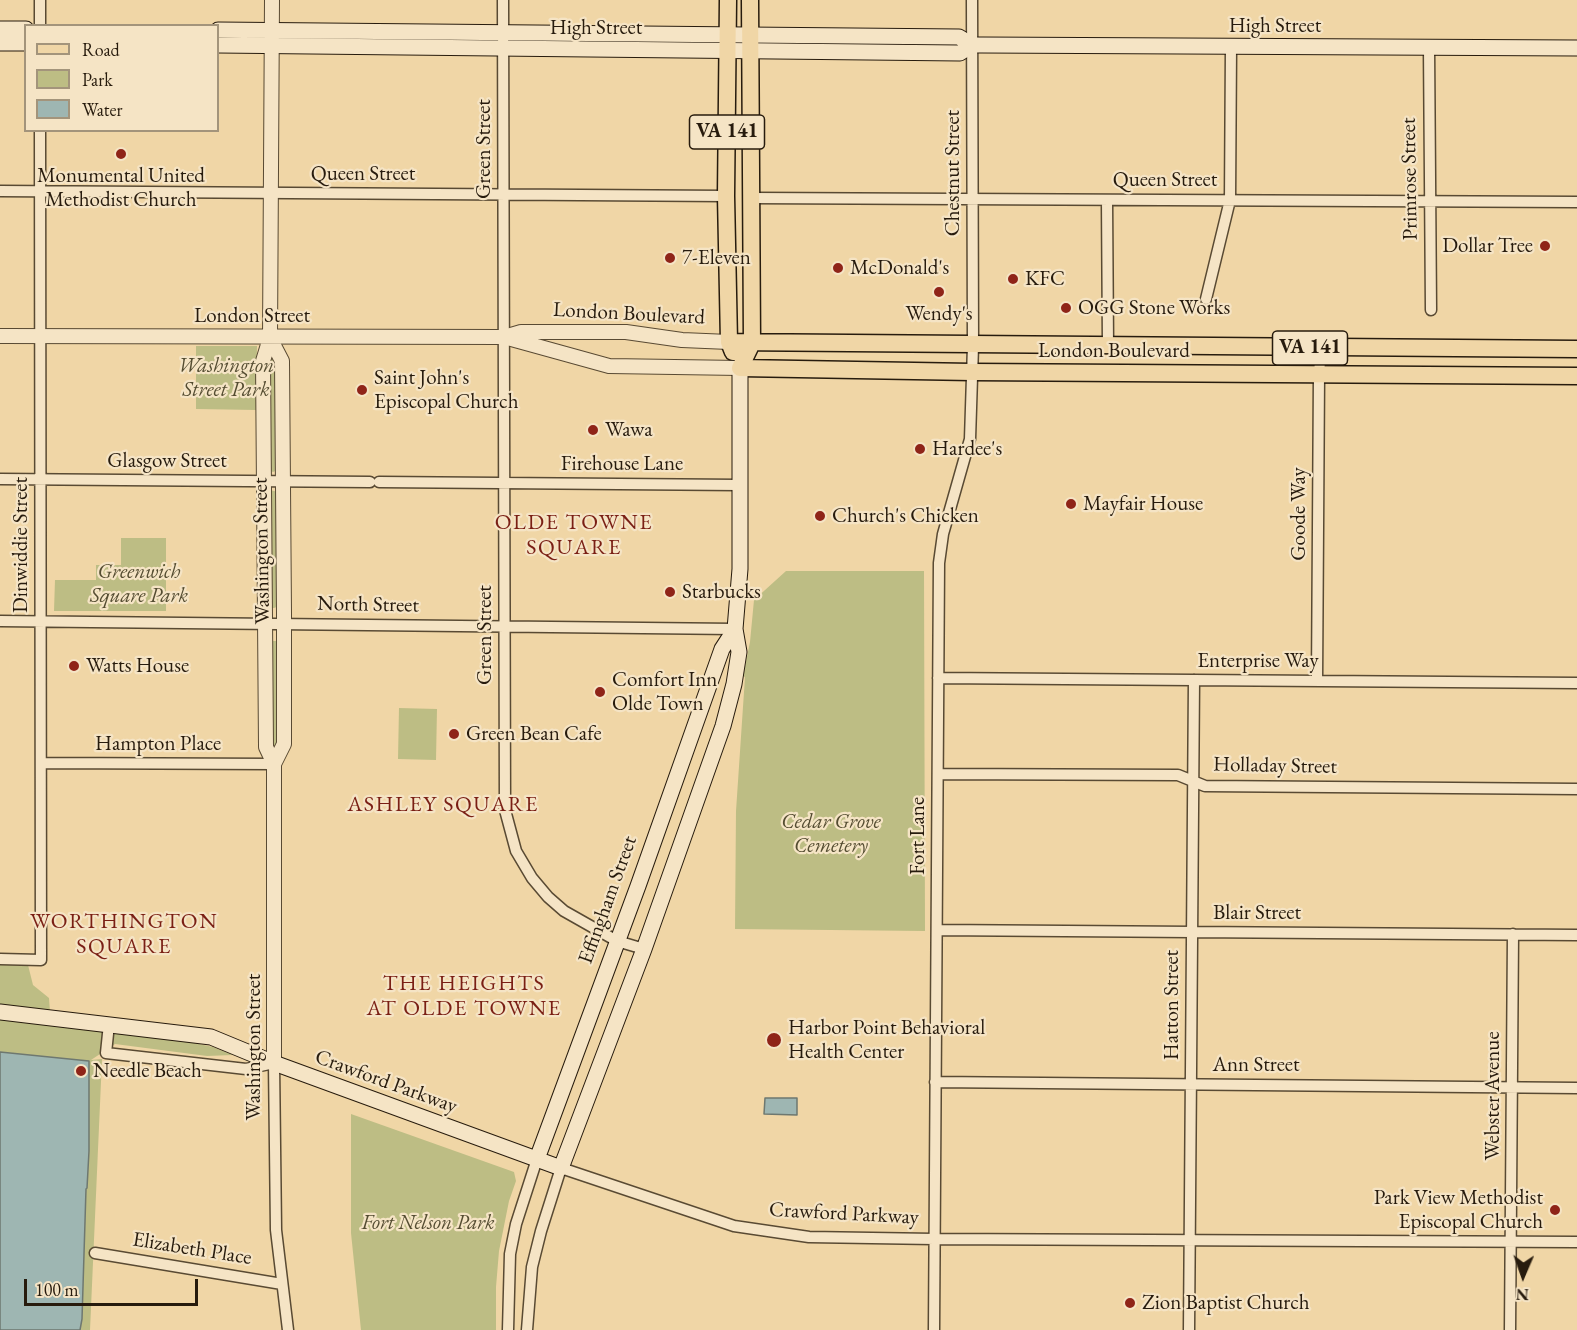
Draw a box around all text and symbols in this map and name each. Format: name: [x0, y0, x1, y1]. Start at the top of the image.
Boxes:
street label: High Street: [1229, 13, 1321, 39]
street label: High Street: [550, 15, 642, 41]
legend: [24, 24, 219, 132]
text: Road: [82, 38, 120, 61]
text: Park: [82, 68, 113, 91]
text: Water: [82, 98, 123, 121]
street label: Green Street: [471, 99, 497, 199]
street label: Chestnut Street: [940, 110, 966, 236]
road number: VA 141: [690, 115, 764, 149]
street label: Primrose Street: [1396, 117, 1424, 241]
marker: Monumental United Methodist Church: [114, 147, 128, 161]
street label: Queen Street: [311, 161, 415, 187]
place label: Monumental United Methodist Church: [37, 163, 205, 213]
street label: Queen Street: [1113, 167, 1217, 193]
place label: Dollar Tree: [1442, 233, 1533, 259]
marker: Dollar Tree: [1538, 239, 1552, 253]
place label: 7-Eleven: [682, 245, 751, 271]
marker: 7-Eleven: [663, 251, 677, 265]
place label: McDonald's: [850, 255, 949, 281]
marker: McDonald's: [831, 261, 845, 275]
place label: KFC: [1025, 266, 1065, 292]
marker: KFC: [1006, 272, 1020, 286]
marker: Wendy's: [932, 285, 946, 299]
place label: OGG Stone Works: [1078, 295, 1230, 321]
street label: London Boulevard: [552, 297, 706, 331]
place label: Wendy's: [905, 301, 973, 327]
marker: OGG Stone Works: [1059, 301, 1073, 315]
street label: London Street: [194, 303, 310, 329]
road number: VA 141: [1272, 331, 1348, 365]
street label: London Boulevard: [1038, 338, 1190, 364]
park label: Washington Street Park: [178, 353, 274, 403]
place label: Saint John's Episcopal Church: [374, 365, 518, 415]
marker: Saint John's Episcopal Church: [355, 383, 369, 397]
place label: Wawa: [605, 417, 653, 443]
marker: Wawa: [586, 423, 600, 437]
place label: Hardee's: [932, 436, 1002, 462]
marker: Hardee's: [913, 442, 927, 456]
street label: Glasgow Street: [107, 448, 227, 474]
street label: Firehouse Lane: [561, 451, 683, 477]
street label: Goode Way: [1286, 467, 1312, 561]
street label: Dinwiddie Street: [8, 477, 34, 613]
street label: Washington Street: [248, 477, 276, 625]
place label: Mayfair House: [1083, 491, 1203, 517]
marker: Mayfair House: [1064, 497, 1078, 511]
place label: Church's Chicken: [832, 503, 979, 529]
marker: Church's Chicken: [813, 509, 827, 523]
district label: OLDE TOWNE SQUARE: [495, 510, 653, 562]
park label: Greenwich Square Park: [90, 559, 188, 609]
place label: Starbucks: [682, 579, 761, 605]
street label: Green Street: [472, 585, 498, 685]
marker: Starbucks: [663, 585, 677, 599]
street label: North Street: [317, 592, 419, 618]
street label: Enterprise Way: [1197, 648, 1319, 674]
place label: Watts House: [86, 653, 189, 679]
marker: Watts House: [67, 659, 81, 673]
place label: Comfort Inn Olde Town: [612, 667, 717, 717]
marker: Comfort Inn Olde Town: [593, 685, 607, 699]
place label: Green Bean Cafe: [466, 721, 602, 747]
marker: Green Bean Cafe: [447, 727, 461, 741]
street label: Hampton Place: [95, 731, 221, 757]
street label: Holladay Street: [1213, 752, 1337, 780]
district label: ASHLEY SQUARE: [347, 792, 539, 818]
street label: Fort Lane: [905, 797, 931, 875]
park label: Cedar Grove Cemetery: [781, 809, 881, 859]
street label: Effingham Street: [573, 833, 643, 967]
street label: Blair Street: [1213, 900, 1301, 926]
district label: WORTHINGTON SQUARE: [30, 909, 218, 960]
street label: Hatton Street: [1159, 950, 1185, 1060]
district label: THE HEIGHTS AT OLDE TOWNE: [366, 971, 562, 1022]
street label: Washington Street: [241, 974, 267, 1120]
place label: Harbor Point Behavioral Health Center: [788, 1015, 985, 1065]
marker: Harbor Point Behavioral Health Center: [765, 1031, 783, 1049]
street label: Webster Avenue: [1480, 1031, 1506, 1161]
street label: Crawford Parkway: [311, 1045, 461, 1119]
street label: Ann Street: [1212, 1052, 1300, 1078]
place label: Needle Beach: [93, 1058, 202, 1084]
marker: Needle Beach: [74, 1064, 88, 1078]
place label: Park View Methodist Episcopal Church: [1374, 1185, 1543, 1235]
street label: Crawford Parkway: [769, 1197, 919, 1231]
marker: Park View Methodist Episcopal Church: [1548, 1203, 1562, 1217]
park label: Fort Nelson Park: [361, 1210, 495, 1236]
street label: Elizabeth Place: [131, 1227, 253, 1271]
north arrow: [1493, 1246, 1553, 1306]
scale bar: [27, 1267, 201, 1305]
text: 100 m: [35, 1278, 79, 1301]
text: N: [1516, 1284, 1529, 1305]
place label: Zion Baptist Church: [1142, 1290, 1310, 1316]
marker: Zion Baptist Church: [1123, 1296, 1137, 1310]

